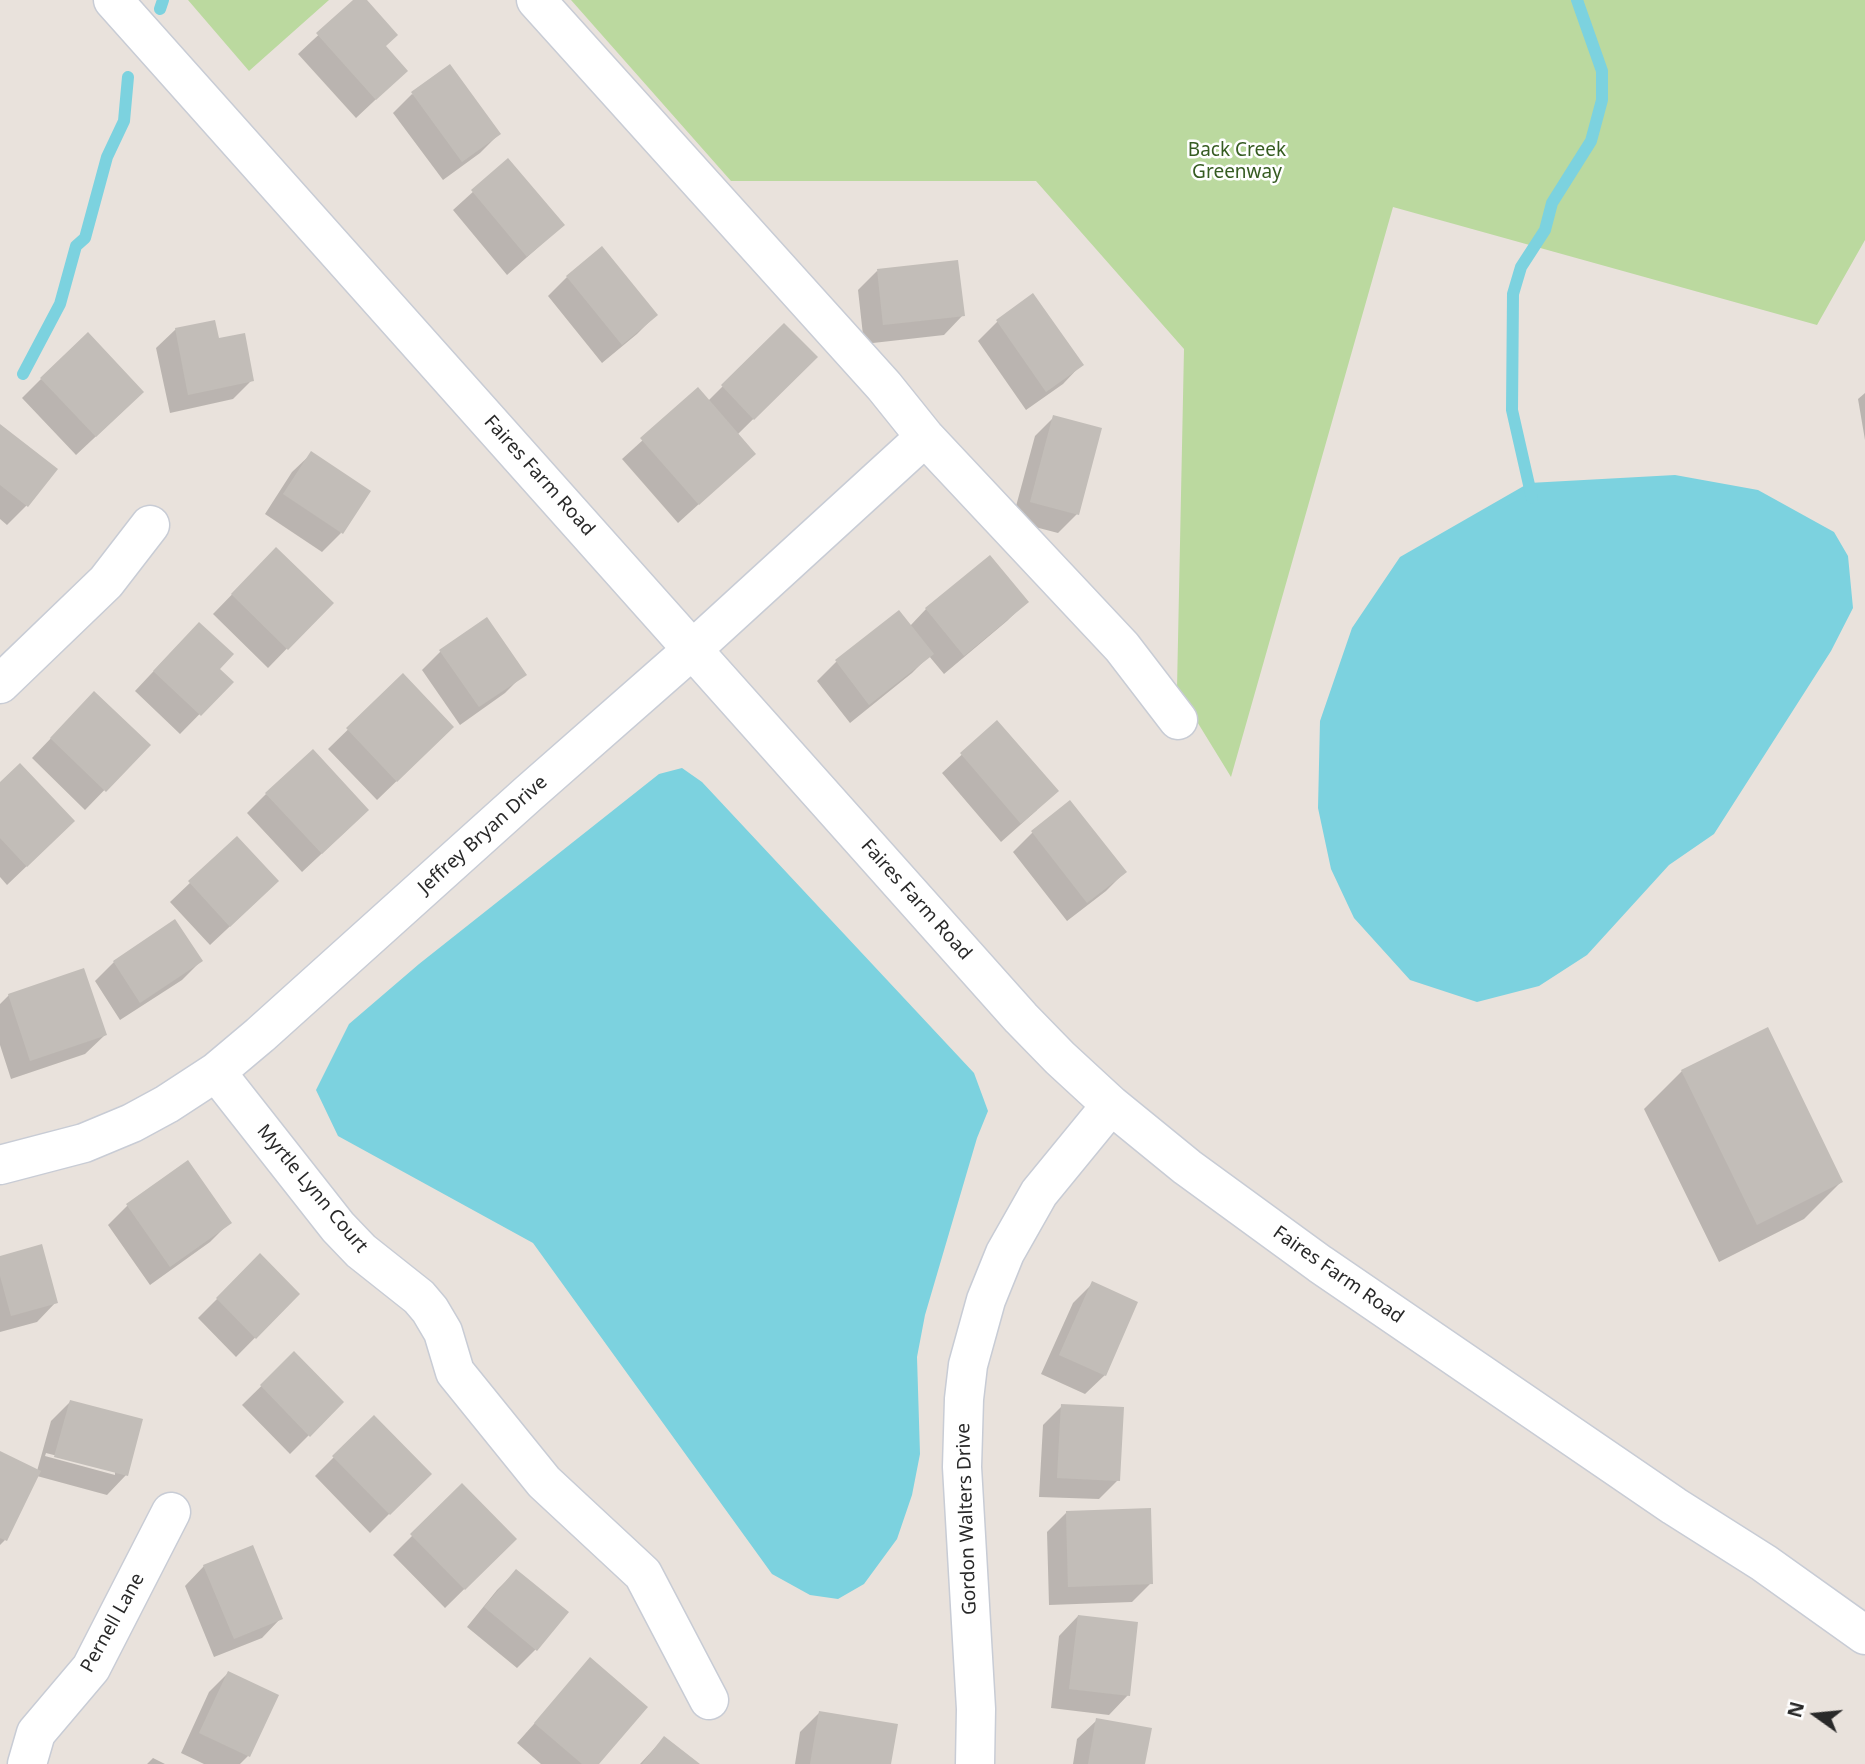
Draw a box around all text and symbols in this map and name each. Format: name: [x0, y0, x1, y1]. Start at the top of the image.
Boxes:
park label: Back Creek Greenway: [1188, 140, 1286, 184]
street label: Faires Farm Road: [479, 411, 599, 541]
street label: Jeffrey Bryan Drive: [414, 771, 552, 899]
street label: Faires Farm Road: [856, 835, 976, 965]
street label: Myrtle Lynn Court: [252, 1120, 372, 1258]
street label: Faires Farm Road: [1268, 1221, 1408, 1329]
street label: Gordon Walters Drive: [952, 1423, 982, 1615]
street label: Pernell Lane: [76, 1569, 150, 1677]
north arrow: [1781, 1680, 1851, 1750]
text: N: [1781, 1699, 1810, 1720]

